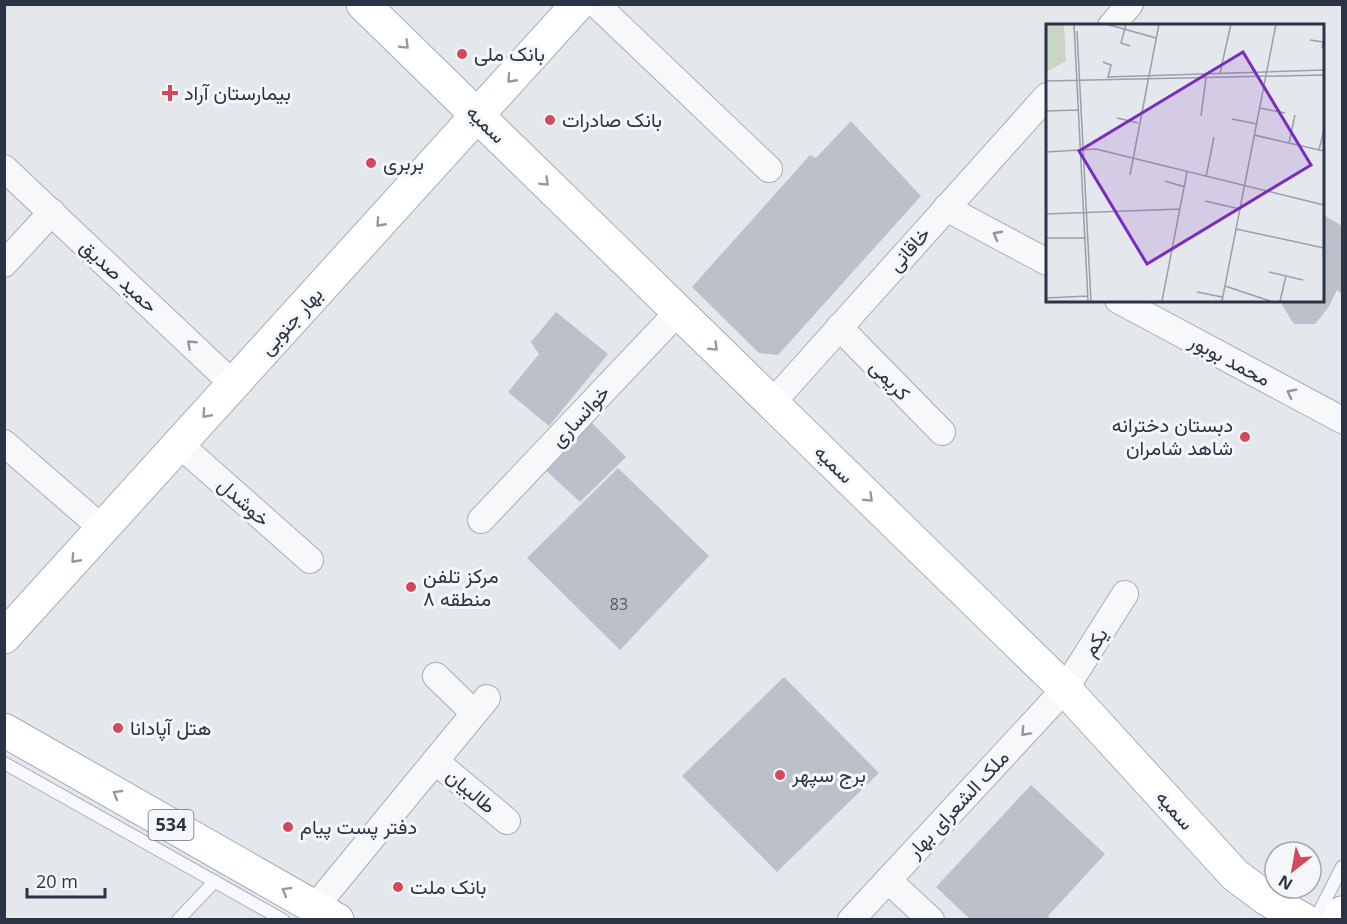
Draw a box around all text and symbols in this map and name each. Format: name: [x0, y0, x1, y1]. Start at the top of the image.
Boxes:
inset map: [1046, 24, 1323, 302]
one-way arrow: [398, 38, 409, 49]
place label: بانک ملی: [474, 40, 545, 67]
marker: بانک ملی: [455, 47, 469, 61]
one-way arrow: [507, 72, 518, 83]
place label: بیمارستان آراد: [184, 79, 291, 106]
marker: بیمارستان آراد: [161, 84, 179, 102]
street label: سمیه: [461, 98, 512, 149]
place label: بانک صادرات: [562, 106, 662, 133]
marker: بانک صادرات: [543, 113, 557, 127]
place label: بربری: [383, 149, 424, 176]
marker: بربری: [364, 156, 378, 170]
one-way arrow: [537, 174, 548, 185]
one-way arrow: [376, 217, 387, 227]
street label: خاقانی: [881, 220, 936, 277]
one-way arrow: [992, 231, 1003, 242]
street label: حمید صدیق: [75, 233, 164, 319]
street label: بهار جنوبی: [253, 281, 328, 361]
street label: محمد بوبور: [1184, 327, 1275, 392]
one-way arrow: [187, 340, 198, 351]
one-way arrow: [708, 340, 718, 351]
street label: کریمی: [864, 353, 917, 406]
street label: خوانساری: [544, 379, 615, 453]
one-way arrow: [1287, 389, 1297, 400]
one-way arrow: [202, 407, 213, 418]
place label: دبستان دخترانه شاهد شامران: [1112, 411, 1233, 461]
marker: دبستان دخترانه شاهد شامران: [1238, 430, 1252, 444]
street label: سمیه: [809, 438, 860, 489]
street label: خوشدل: [212, 471, 276, 532]
one-way arrow: [862, 491, 872, 502]
one-way arrow: [71, 552, 82, 562]
place label: مرکز تلفن منطقه ۸: [423, 562, 499, 612]
marker: مرکز تلفن منطقه ۸: [404, 580, 418, 594]
house number: 83: [610, 593, 628, 615]
street label: یکم: [1075, 622, 1114, 661]
place label: هتل آپادانا: [130, 714, 211, 742]
marker: هتل آپادانا: [111, 721, 125, 735]
one-way arrow: [1021, 726, 1032, 736]
street label: ملک الشعرای بهار: [900, 744, 1015, 864]
place label: برج سپهر: [791, 761, 866, 789]
street label: طالبیان: [441, 762, 502, 819]
marker: برج سپهر: [773, 768, 787, 782]
street label: سمیه: [1150, 784, 1200, 835]
one-way arrow: [113, 790, 123, 801]
road number: 534: [148, 810, 194, 840]
place label: دفتر پست پیام: [300, 813, 417, 841]
marker: دفتر پست پیام: [281, 820, 295, 834]
north arrow: [1263, 840, 1323, 900]
scale bar: [27, 861, 105, 899]
text: 20 m: [36, 869, 78, 893]
text: N: [1274, 870, 1297, 896]
place label: بانک ملت: [410, 873, 486, 900]
marker: بانک ملت: [391, 880, 405, 894]
one-way arrow: [282, 886, 292, 898]

